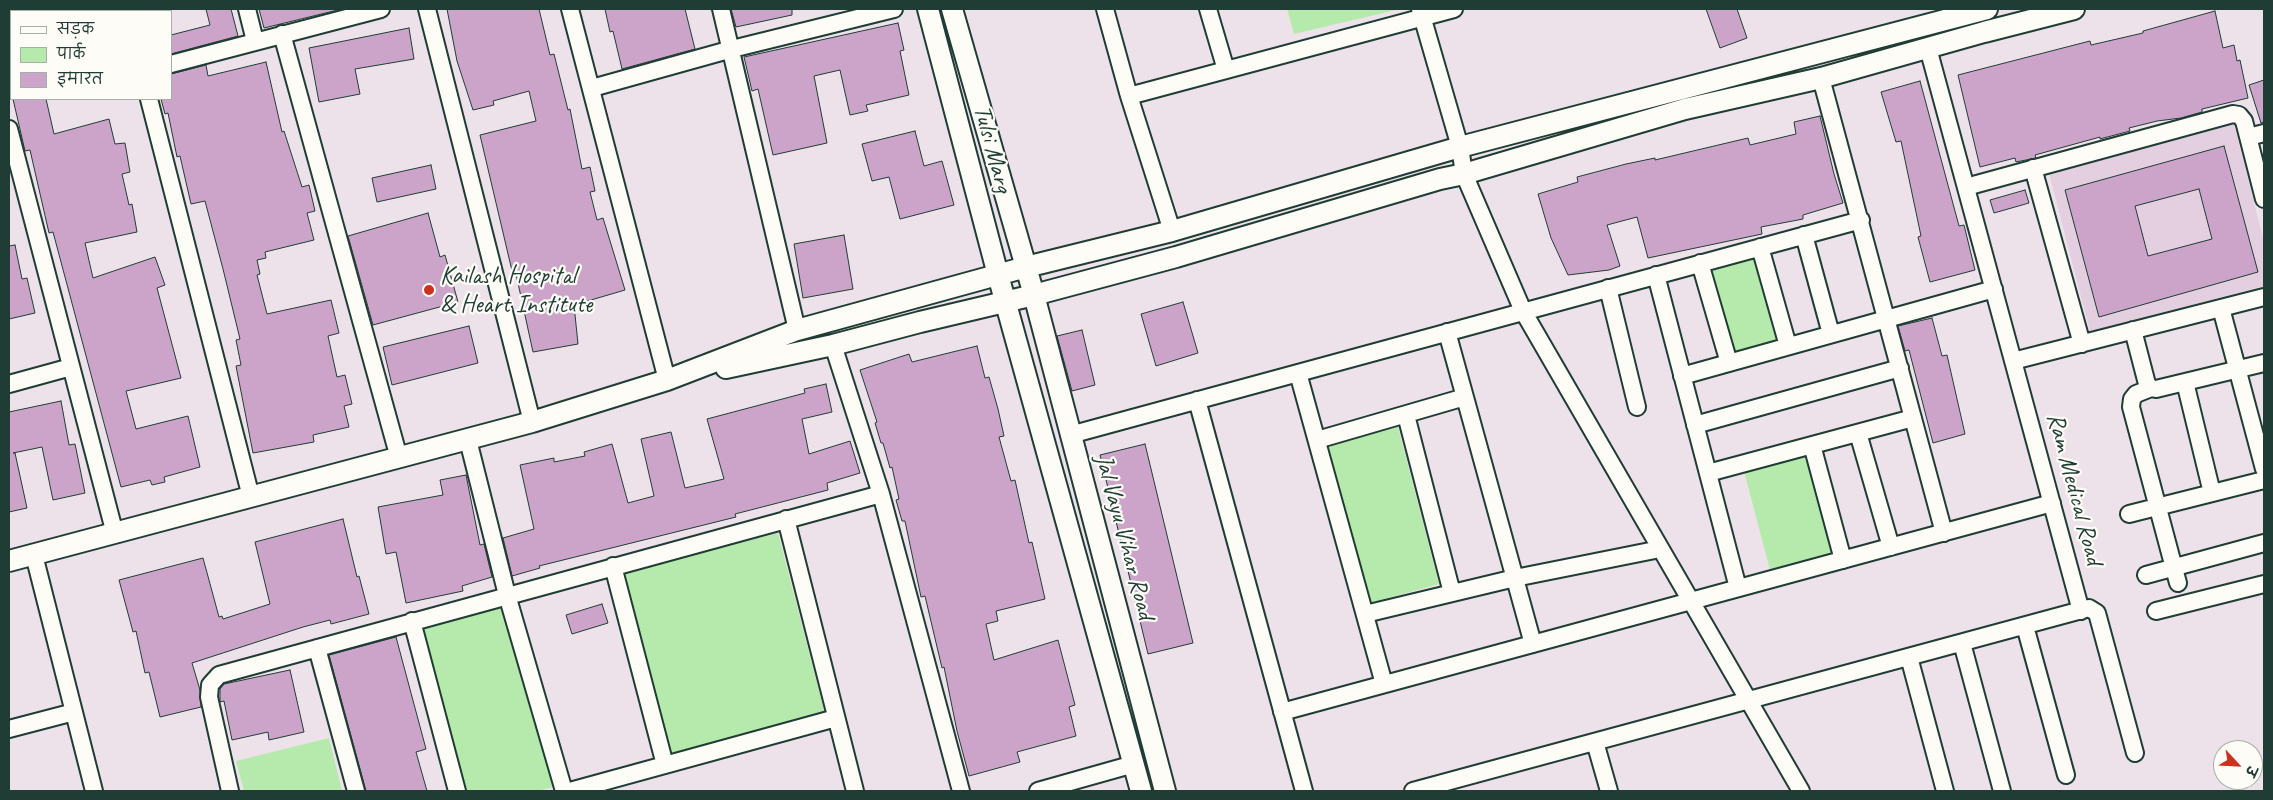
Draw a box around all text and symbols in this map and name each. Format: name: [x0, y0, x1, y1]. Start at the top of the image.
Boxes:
legend: [10, 10, 172, 100]
text: सड़क: [57, 20, 94, 39]
text: पार्क: [57, 45, 85, 64]
text: इमारत: [57, 70, 103, 89]
street label: Tulsi Marg: [966, 102, 1018, 196]
place label: Kailash Hospital & Heart Institute: [440, 261, 592, 320]
marker: Kailash Hospital & Heart Institute: [422, 283, 436, 297]
street label: Ram Medical Road: [2039, 410, 2109, 568]
street label: Jal Vayu Vihar Road: [1088, 451, 1160, 623]
north arrow: [2213, 740, 2263, 790]
text: उ: [2241, 763, 2261, 779]

